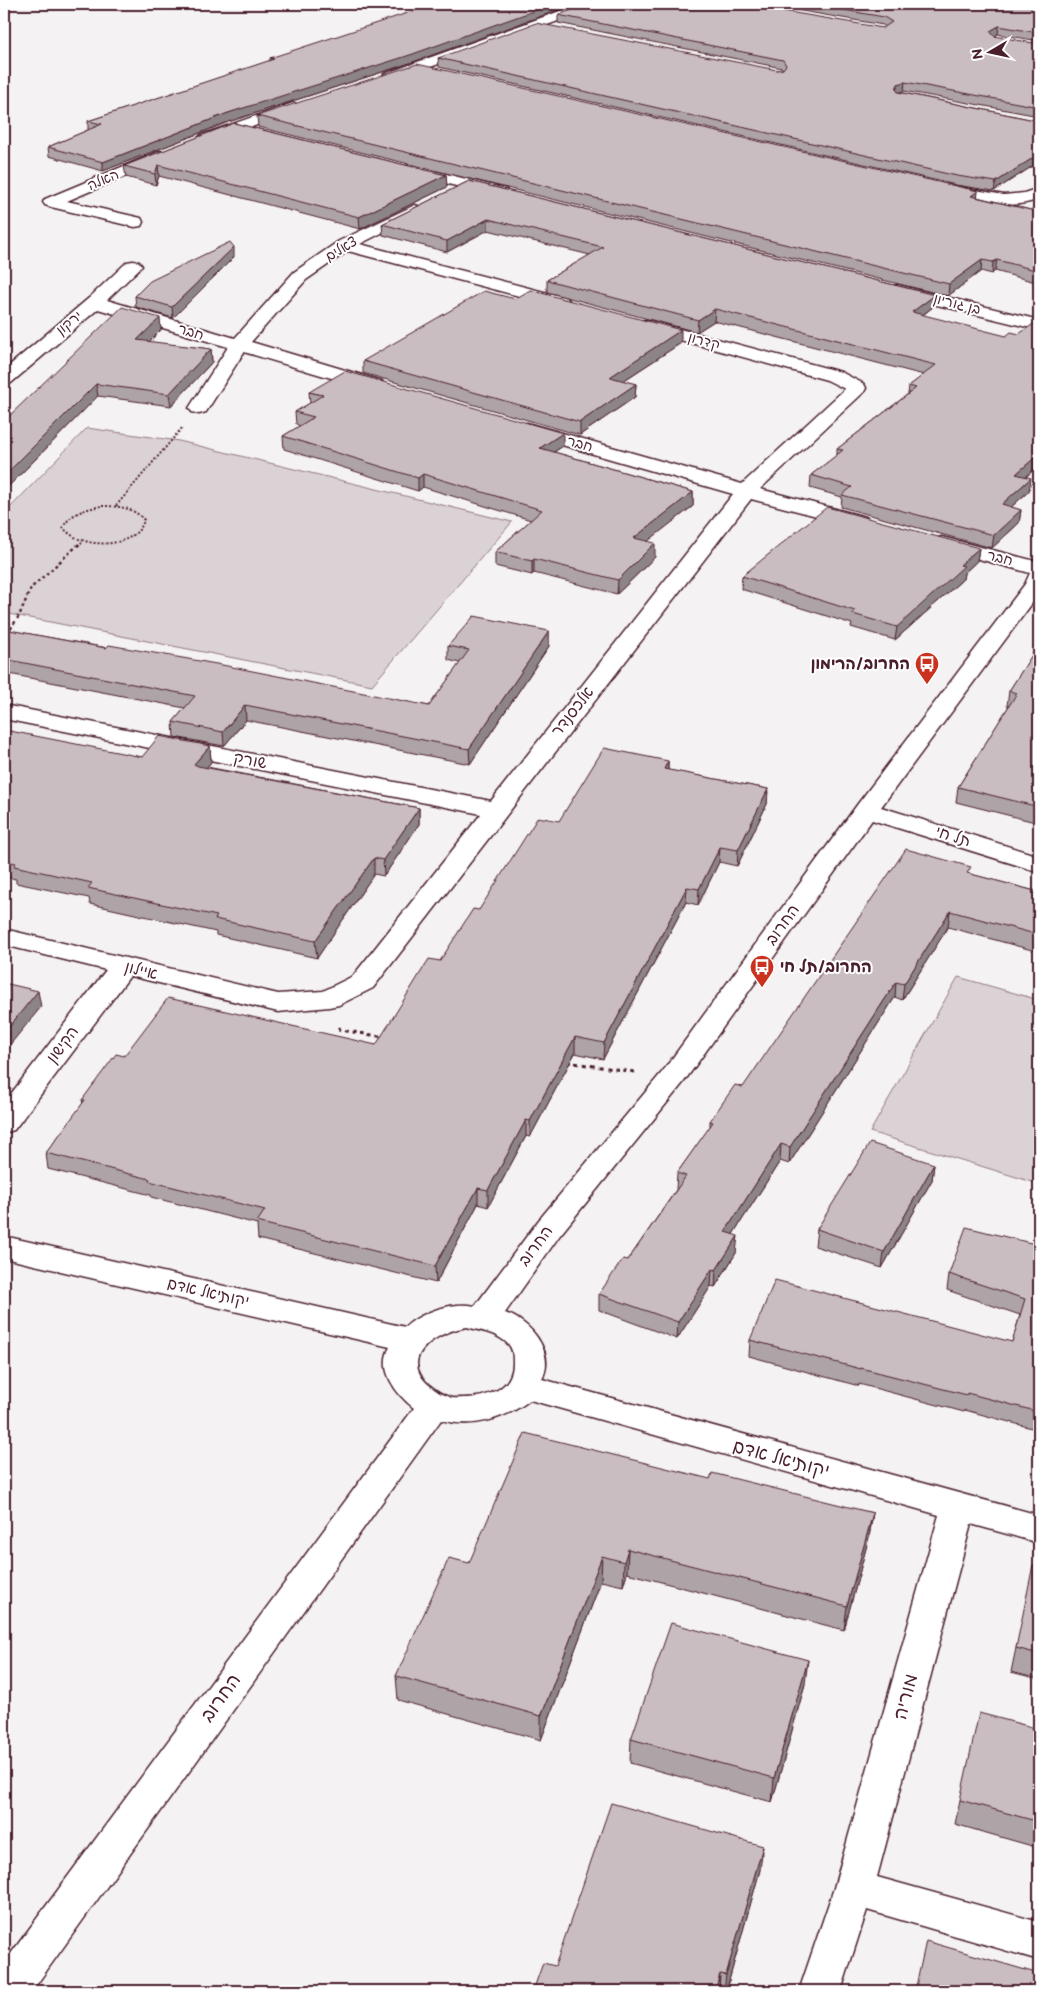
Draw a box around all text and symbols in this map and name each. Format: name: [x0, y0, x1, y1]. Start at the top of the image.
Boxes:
north arrow: [966, 28, 1016, 78]
text: N: [968, 47, 987, 60]
street label: האלה: [85, 166, 121, 194]
street label: צאלים: [322, 233, 360, 265]
street label: בן גוריון: [932, 290, 982, 318]
street label: ירקון: [52, 307, 86, 339]
street label: חבר: [176, 320, 206, 344]
street label: קדרון: [686, 329, 722, 353]
street label: חבר: [565, 432, 595, 456]
street label: חבר: [985, 546, 1015, 570]
bus stop icon: החרוב/הרימון: [914, 651, 940, 685]
place label: החרוב/הרימון: [811, 655, 910, 674]
street label: אלכסנדר: [548, 683, 598, 741]
street label: שורק: [232, 748, 268, 774]
street label: תל חי: [933, 823, 973, 851]
street label: החרוב: [762, 901, 804, 949]
bus stop icon: החרוב/תל חי: [749, 954, 775, 988]
street label: איילון: [122, 958, 160, 984]
place label: החרוב/תל חי: [780, 958, 872, 977]
street label: הקישון: [43, 1023, 83, 1067]
street label: החרוב: [515, 1222, 557, 1270]
street label: יקותיאל אדם: [165, 1274, 251, 1312]
street label: יקותיאל אדם: [730, 1435, 832, 1483]
street label: החרוב: [196, 1670, 246, 1726]
street label: מוריה: [889, 1671, 923, 1723]

